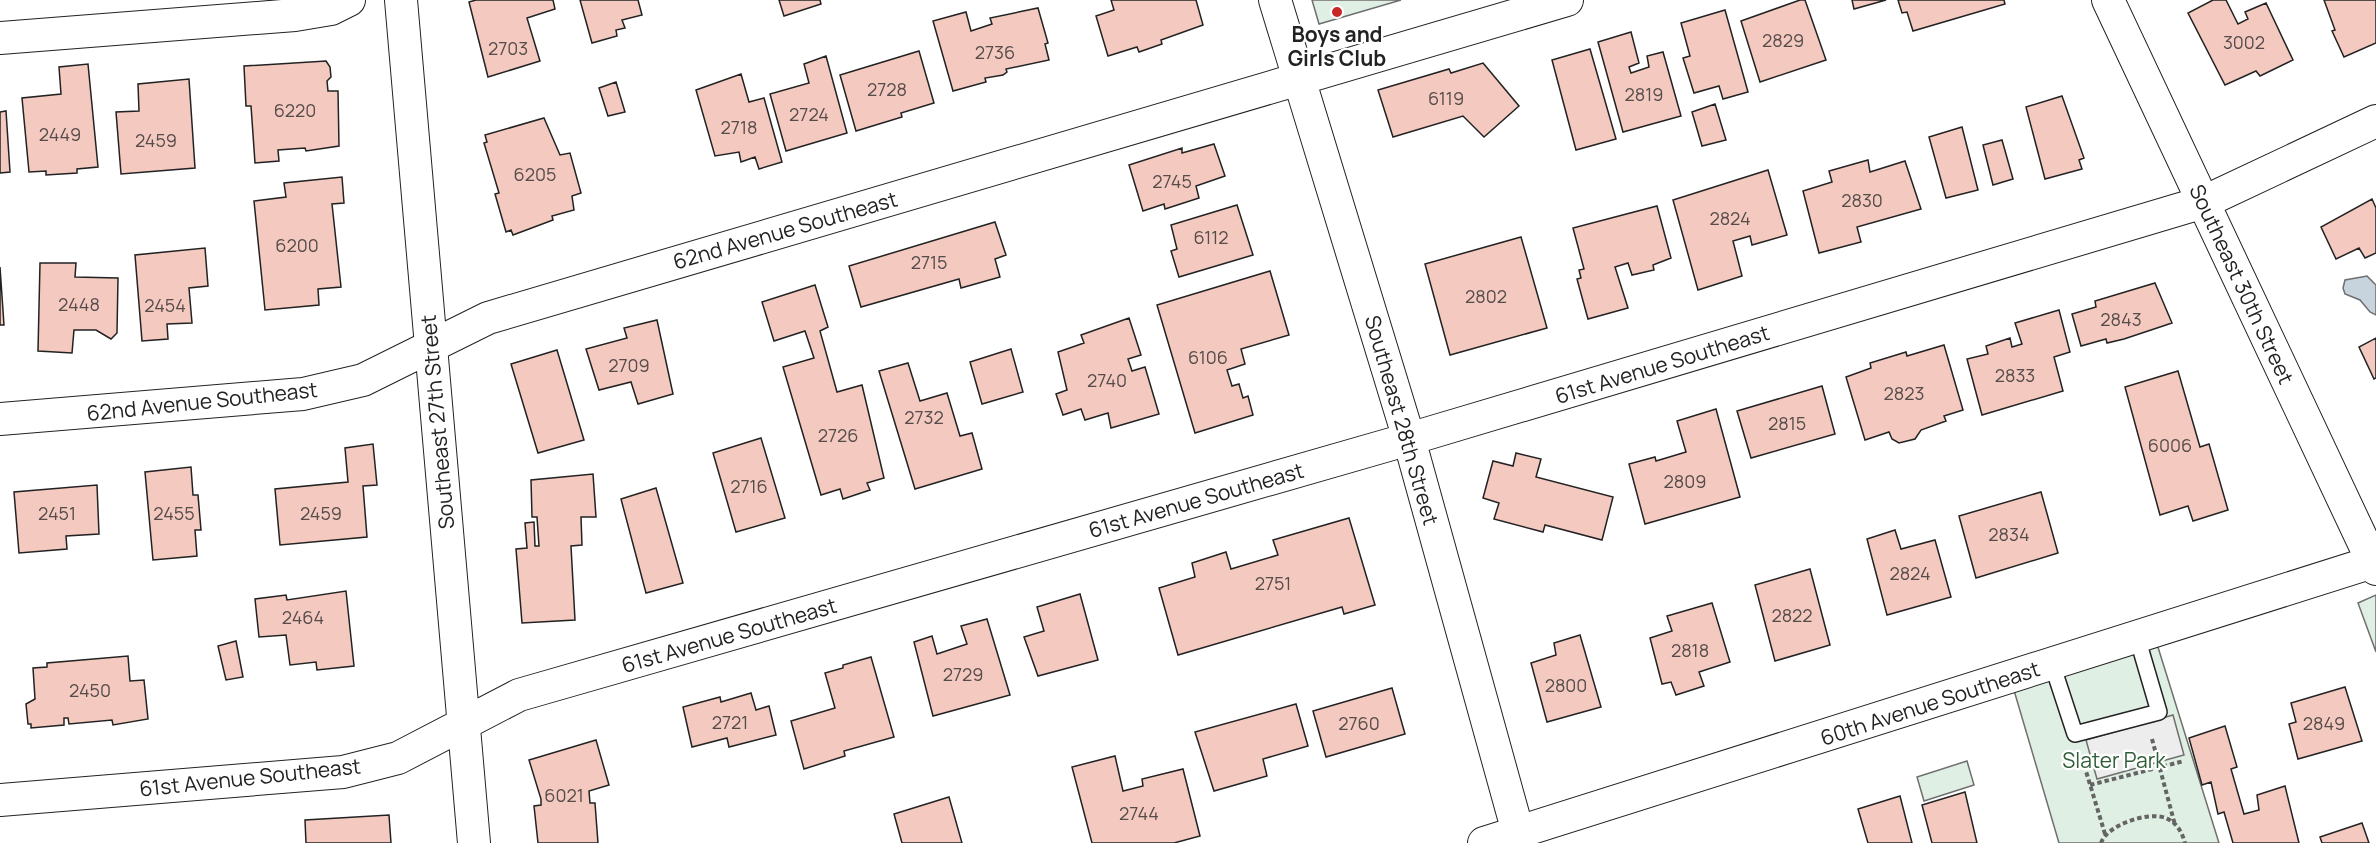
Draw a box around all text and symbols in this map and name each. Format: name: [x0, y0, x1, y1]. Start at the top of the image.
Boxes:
marker: Boys and Girls Club: [1330, 5, 1344, 19]
place label: Boys and Girls Club: [1288, 20, 1386, 72]
house number: 2829: [1762, 28, 1804, 52]
house number: 3002: [2223, 30, 2265, 54]
house number: 2703: [488, 36, 528, 60]
house number: 2736: [975, 40, 1015, 64]
house number: 2728: [867, 77, 907, 101]
house number: 2819: [1625, 82, 1663, 106]
house number: 6119: [1428, 86, 1464, 110]
house number: 6220: [274, 98, 316, 122]
house number: 2724: [789, 102, 829, 126]
house number: 2718: [721, 115, 757, 139]
house number: 2449: [39, 122, 81, 146]
house number: 2459: [135, 128, 177, 152]
house number: 6205: [514, 162, 556, 186]
house number: 2745: [1152, 169, 1192, 193]
street label: Southeast 30th Street: [2183, 180, 2301, 388]
street label: 62nd Avenue Southeast: [670, 185, 900, 275]
house number: 2830: [1841, 188, 1883, 212]
house number: 2824: [1709, 206, 1751, 230]
house number: 6112: [1193, 225, 1229, 249]
house number: 6200: [275, 233, 319, 257]
house number: 2715: [911, 250, 947, 274]
house number: 2802: [1465, 284, 1507, 308]
house number: 2448: [58, 292, 100, 316]
house number: 2454: [144, 293, 186, 317]
house number: 2843: [2100, 307, 2142, 331]
street label: Southeast 28th Street: [1359, 312, 1445, 528]
street label: Southeast 27th Street: [414, 314, 460, 530]
street label: 61st Avenue Southeast: [1552, 318, 1772, 410]
house number: 6106: [1188, 345, 1228, 369]
house number: 2709: [608, 353, 650, 377]
house number: 2833: [1995, 363, 2035, 387]
house number: 2740: [1087, 368, 1127, 392]
street label: 62nd Avenue Southeast: [85, 375, 319, 427]
house number: 2823: [1884, 381, 1924, 405]
house number: 2732: [904, 405, 944, 429]
house number: 2815: [1768, 411, 1806, 435]
house number: 2726: [818, 423, 858, 447]
house number: 6006: [2148, 433, 2192, 457]
street label: 61st Avenue Southeast: [1085, 456, 1307, 544]
house number: 2809: [1664, 469, 1706, 493]
house number: 2716: [730, 474, 768, 498]
house number: 2451: [38, 501, 76, 525]
house number: 2455: [153, 501, 195, 525]
house number: 2459: [300, 501, 342, 525]
house number: 2834: [1988, 522, 2030, 546]
house number: 2824: [1889, 561, 1931, 585]
house number: 2751: [1255, 571, 1291, 595]
street label: 61st Avenue Southeast: [618, 591, 840, 679]
house number: 2822: [1771, 603, 1813, 627]
house number: 2464: [282, 605, 324, 629]
house number: 2818: [1671, 638, 1709, 662]
street label: 60th Avenue Southeast: [1817, 654, 2043, 752]
house number: 2729: [943, 662, 983, 686]
house number: 2800: [1545, 673, 1587, 697]
house number: 2450: [69, 678, 111, 702]
house number: 2721: [712, 710, 748, 734]
house number: 2760: [1338, 711, 1380, 735]
house number: 2849: [2303, 711, 2345, 735]
park label: Slater Park: [2062, 746, 2166, 774]
street label: 61st Avenue Southeast: [138, 751, 362, 803]
house number: 6021: [544, 783, 584, 807]
house number: 2744: [1119, 801, 1159, 825]

